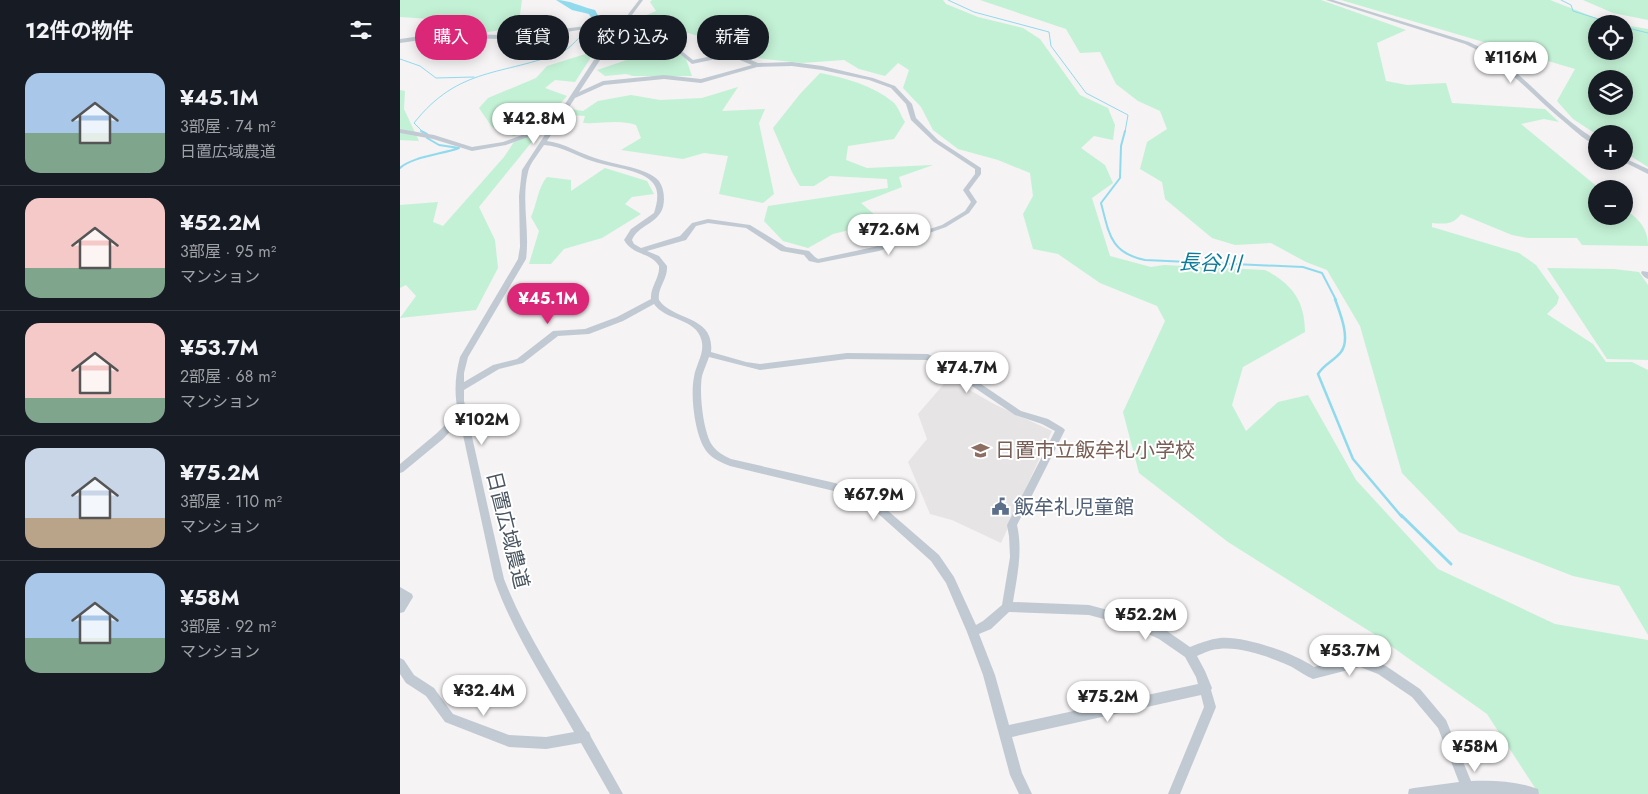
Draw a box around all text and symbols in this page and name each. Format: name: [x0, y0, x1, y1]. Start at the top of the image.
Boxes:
chip: 購入: [415, 15, 487, 60]
chip: 賃貸: [497, 15, 569, 60]
chip: 絞り込み: [579, 15, 687, 60]
chip: 新着: [697, 15, 769, 60]
map controls: [1588, 15, 1633, 225]
button: locate: [1588, 15, 1633, 60]
text: 12件の物件: [25, 16, 133, 46]
icon: filters: [347, 16, 375, 44]
pin: ¥116M: [1476, 42, 1546, 84]
text: ¥116M: [1485, 46, 1537, 69]
button: layers: [1588, 70, 1633, 115]
text: ¥45.1M: [180, 83, 258, 113]
icon: home: [65, 93, 125, 153]
pin: ¥42.8M: [493, 102, 575, 145]
text: ¥42.8M: [503, 107, 565, 130]
text: 3部屋 · 74 m²: [180, 115, 276, 138]
button: +: [1588, 125, 1633, 170]
text: 日置広域農道: [180, 140, 276, 163]
button: −: [1588, 180, 1633, 225]
text: ¥52.2M: [180, 208, 261, 238]
pin: ¥72.6M: [848, 214, 930, 256]
icon: home: [65, 218, 125, 278]
text: ¥72.6M: [859, 218, 919, 241]
text: 3部屋 · 95 m²: [180, 240, 276, 263]
water label: 長谷川: [1178, 247, 1244, 279]
text: マンション: [180, 265, 260, 288]
pin: ¥45.1M: [507, 282, 589, 325]
text: ¥45.1M: [518, 287, 578, 310]
text: ¥53.7M: [180, 333, 258, 363]
icon: home: [65, 343, 125, 403]
pin: ¥74.7M: [926, 352, 1008, 394]
text: ¥74.7M: [937, 356, 997, 379]
text: 2部屋 · 68 m²: [180, 365, 276, 388]
text: マンション: [180, 390, 260, 413]
pin: ¥102M: [447, 404, 517, 446]
text: ¥102M: [455, 408, 509, 431]
place label: 日置市立飯牟礼小学校: [995, 436, 1195, 465]
school or university icon: 日置市立飯牟礼小学校: [971, 440, 991, 460]
text: ¥75.2M: [180, 458, 260, 488]
icon: home: [65, 468, 125, 528]
street label: 日置広域農道: [479, 468, 536, 592]
pin: ¥67.9M: [833, 478, 915, 521]
text: ¥67.9M: [844, 483, 904, 506]
text: 3部屋 · 110 m²: [180, 490, 282, 513]
place label: 飯牟礼児童館: [1014, 493, 1134, 522]
public building icon: 飯牟礼児童館: [990, 497, 1010, 517]
text: マンション: [180, 515, 260, 538]
text: ¥58M: [180, 583, 239, 613]
icon: home: [65, 593, 125, 653]
pin: ¥52.2M: [1105, 598, 1187, 641]
text: ¥52.2M: [1115, 603, 1177, 626]
text: 3部屋 · 92 m²: [180, 615, 276, 638]
pin: ¥53.7M: [1309, 634, 1391, 677]
text: ¥53.7M: [1320, 639, 1380, 662]
text: マンション: [180, 640, 260, 663]
pin: ¥32.4M: [443, 674, 525, 717]
text: ¥32.4M: [453, 679, 515, 702]
pin: ¥75.2M: [1067, 680, 1149, 723]
text: ¥75.2M: [1078, 685, 1138, 708]
pin: ¥58M: [1445, 730, 1505, 773]
text: ¥58M: [1452, 735, 1498, 758]

